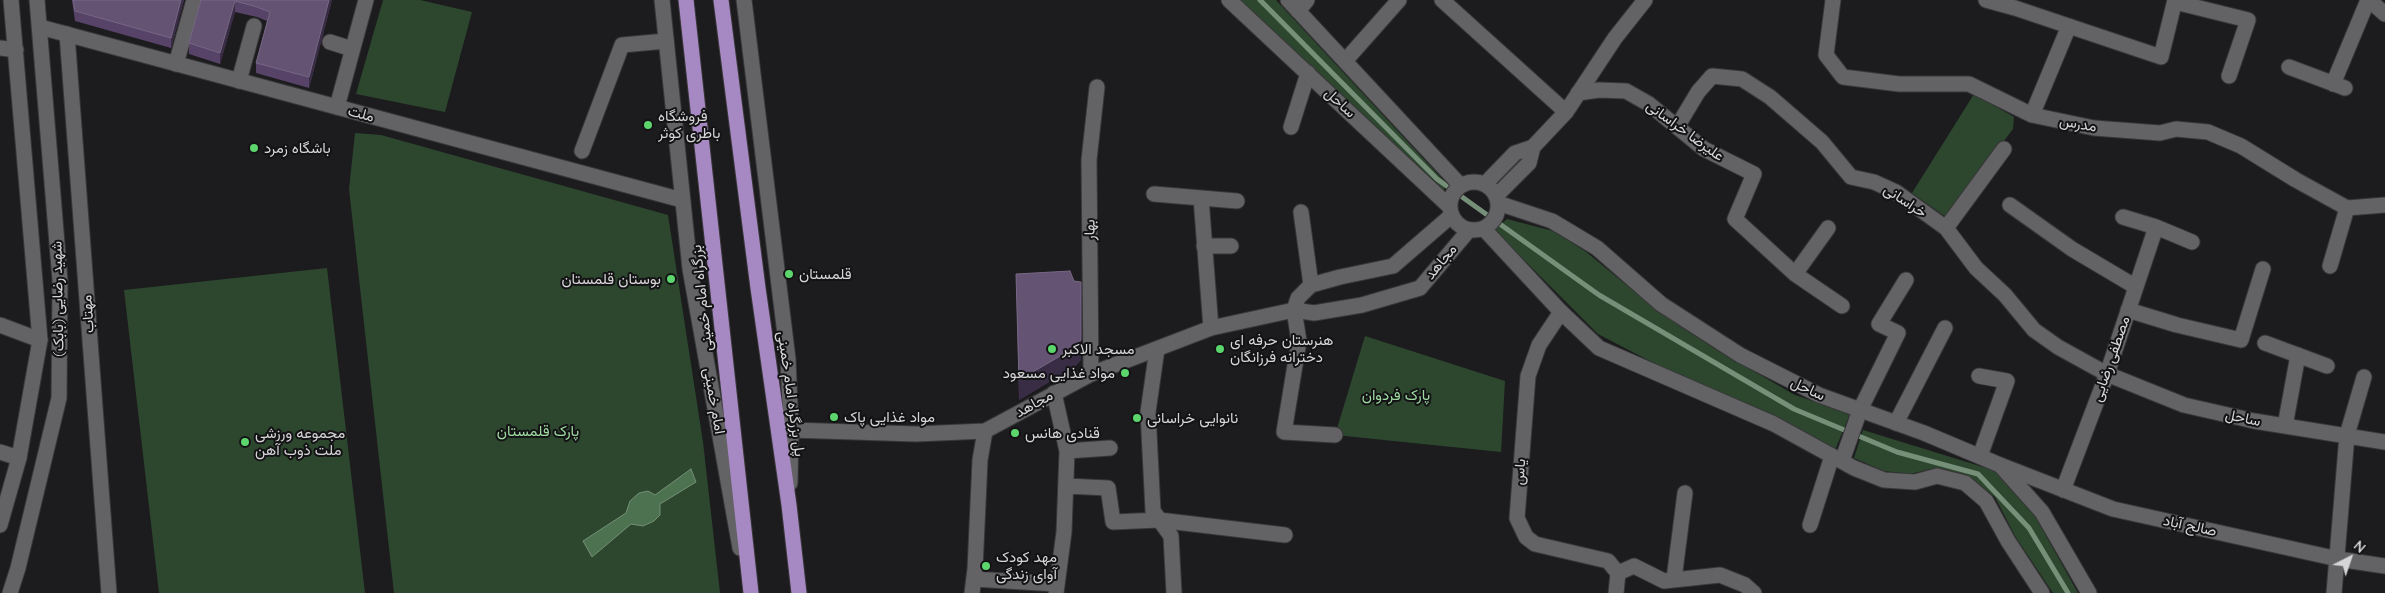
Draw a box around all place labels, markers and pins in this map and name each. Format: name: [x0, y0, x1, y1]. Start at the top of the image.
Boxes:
place label: فروشگاه باطری کوثر: [658, 107, 720, 142]
marker: فروشگاه باطری کوثر: [642, 119, 654, 131]
place label: باشگاه زمرد: [264, 139, 331, 157]
marker: باشگاه زمرد: [248, 142, 260, 154]
place label: قلمستان: [799, 265, 852, 283]
marker: قلمستان: [783, 268, 795, 280]
place label: بوستان قلمستان: [561, 270, 661, 288]
marker: بوستان قلمستان: [665, 273, 677, 285]
place label: هنرستان حرفه ای دخترانه فرزانگان: [1230, 331, 1333, 366]
place label: مسجد الاکبر: [1062, 340, 1135, 358]
marker: مسجد الاکبر: [1046, 343, 1058, 355]
marker: هنرستان حرفه ای دخترانه فرزانگان: [1214, 343, 1226, 355]
place label: مواد غذایی مسعود: [1003, 364, 1115, 382]
marker: مواد غذایی مسعود: [1119, 367, 1131, 379]
place label: مواد غذایی پاک: [844, 408, 935, 426]
place label: نانوایی خراسانی: [1147, 409, 1238, 427]
marker: مواد غذایی پاک: [828, 411, 840, 423]
marker: نانوایی خراسانی: [1131, 412, 1143, 424]
place label: مجموعه ورزشی ملت ذوب آهن: [255, 424, 345, 459]
place label: قنادی هانس: [1025, 424, 1100, 442]
marker: قنادی هانس: [1009, 427, 1021, 439]
marker: مجموعه ورزشی ملت ذوب آهن: [239, 436, 251, 448]
place label: مهد کودک آوای زندگی: [996, 548, 1057, 583]
marker: مهد کودک آوای زندگی: [980, 560, 992, 572]

